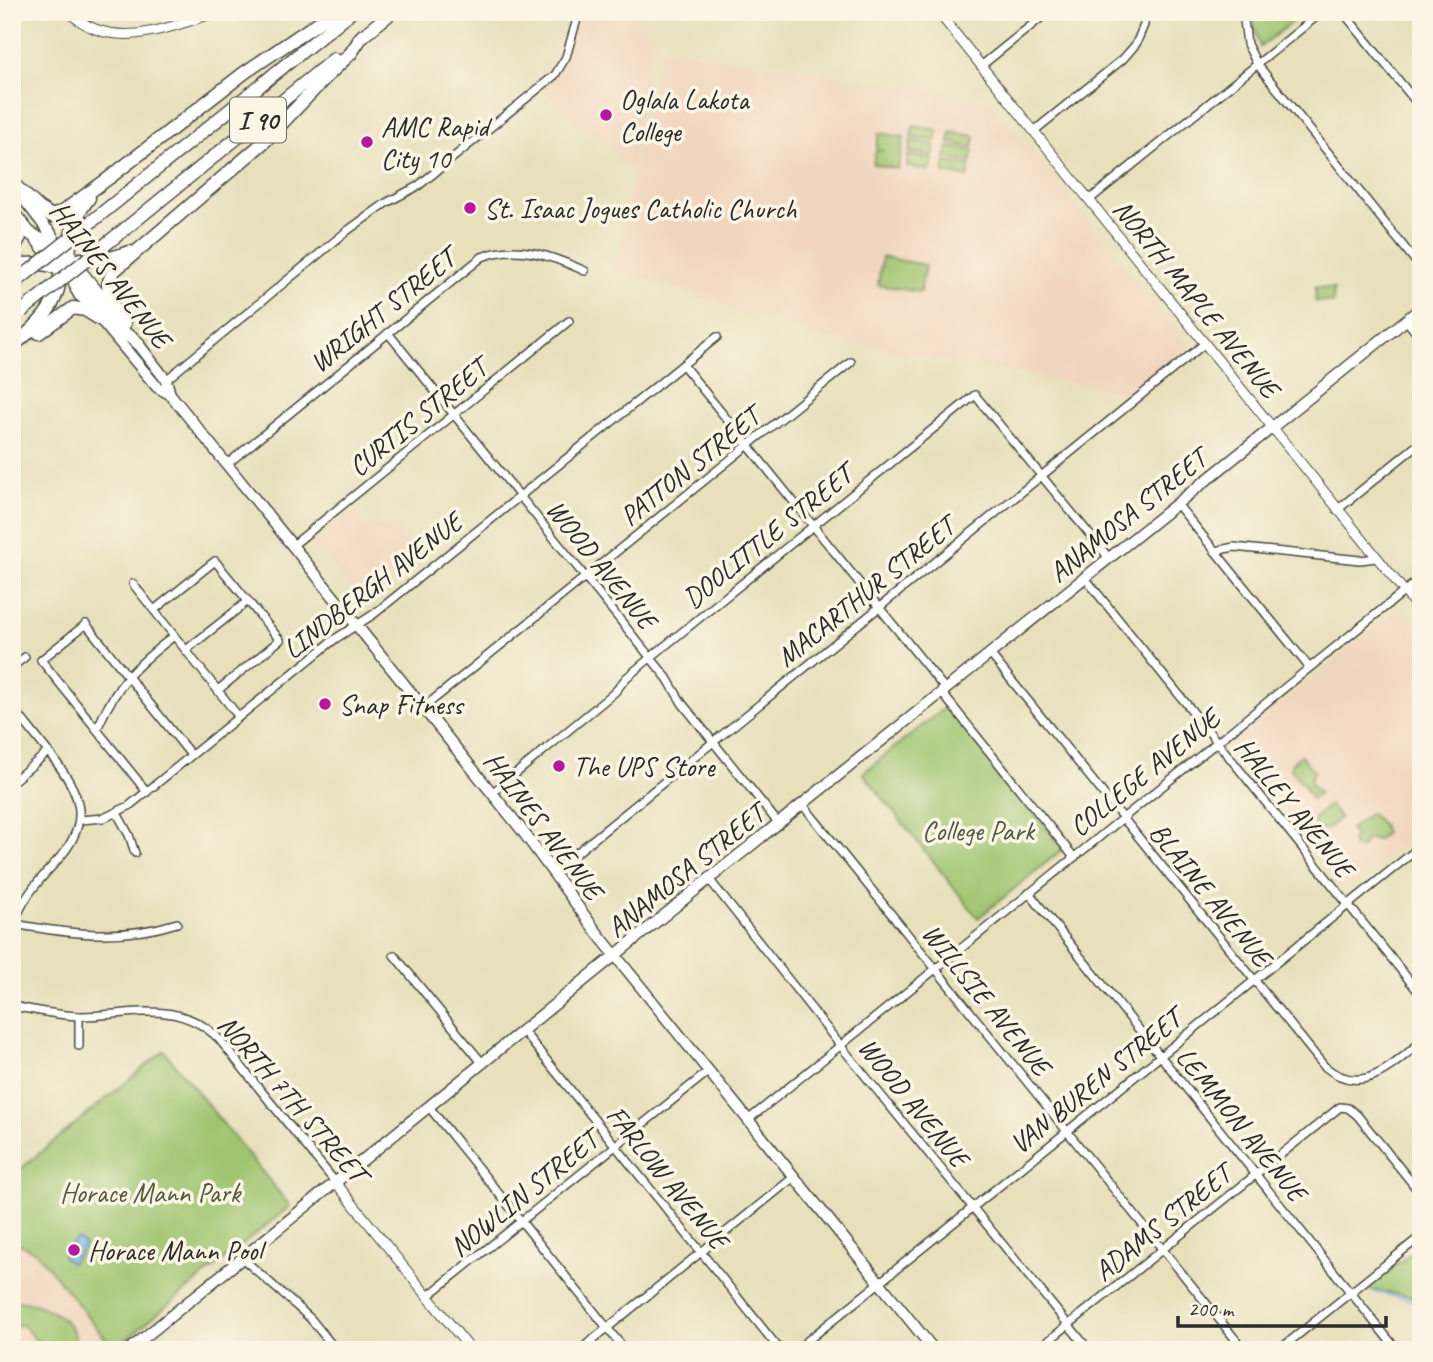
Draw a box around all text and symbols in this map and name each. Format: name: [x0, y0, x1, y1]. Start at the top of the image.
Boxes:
place label: Oglala Lakota College: [620, 82, 750, 149]
road number: I 90: [230, 97, 286, 142]
marker: Oglala Lakota College: [598, 107, 614, 123]
place label: AMC Rapid City 10: [381, 109, 492, 176]
marker: AMC Rapid City 10: [359, 134, 375, 150]
place label: St. Isaac Jogues Catholic Church: [484, 191, 797, 226]
street label: NORTH MAPLE AVENUE: [1106, 192, 1289, 407]
street label: HAINES AVENUE: [42, 194, 181, 357]
marker: St. Isaac Jogues Catholic Church: [462, 200, 478, 216]
street label: WRIGHT STREET: [302, 236, 468, 380]
street label: CURTIS STREET: [341, 347, 499, 484]
street label: PATTON STREET: [612, 395, 772, 533]
street label: ANAMOSA STREET: [1041, 437, 1218, 590]
street label: DOOLITTLE STREET: [675, 453, 865, 615]
street label: WOOD AVENUE: [539, 492, 667, 639]
street label: LINDBERGH AVENUE: [276, 502, 472, 666]
street label: MACARTHUR STREET: [769, 505, 966, 674]
place label: Snap Fitness: [339, 687, 465, 722]
marker: Snap Fitness: [317, 696, 333, 712]
street label: COLLEGE AVENUE: [1062, 699, 1229, 844]
street label: HALLEY AVENUE: [1227, 730, 1364, 888]
street label: HAINES AVENUE: [476, 744, 613, 909]
place label: The UPS Store: [573, 749, 716, 784]
marker: The UPS Store: [551, 758, 567, 774]
street label: ANAMOSA STREET: [599, 792, 776, 945]
park label: College Park: [922, 813, 1036, 848]
street label: BLAINE AVENUE: [1142, 815, 1281, 976]
street label: WILLSIE AVENUE: [915, 916, 1061, 1085]
street label: VAN BUREN STREET: [1002, 997, 1194, 1161]
street label: NORTH 7TH STREET: [210, 1007, 380, 1195]
street label: WOOD AVENUE: [851, 1030, 979, 1177]
street label: LEMMON AVENUE: [1169, 1040, 1317, 1211]
street label: FARLOW AVENUE: [599, 1098, 739, 1259]
street label: NOWLIN STREET: [442, 1118, 610, 1264]
street label: ADAMS STREET: [1087, 1153, 1243, 1288]
park label: Horace Mann Park: [60, 1175, 242, 1210]
place label: Horace Mann Pool: [88, 1233, 267, 1268]
marker: Horace Mann Pool: [66, 1242, 82, 1258]
scale bar: [1178, 1285, 1386, 1329]
text: 200 m: [1188, 1296, 1235, 1322]

